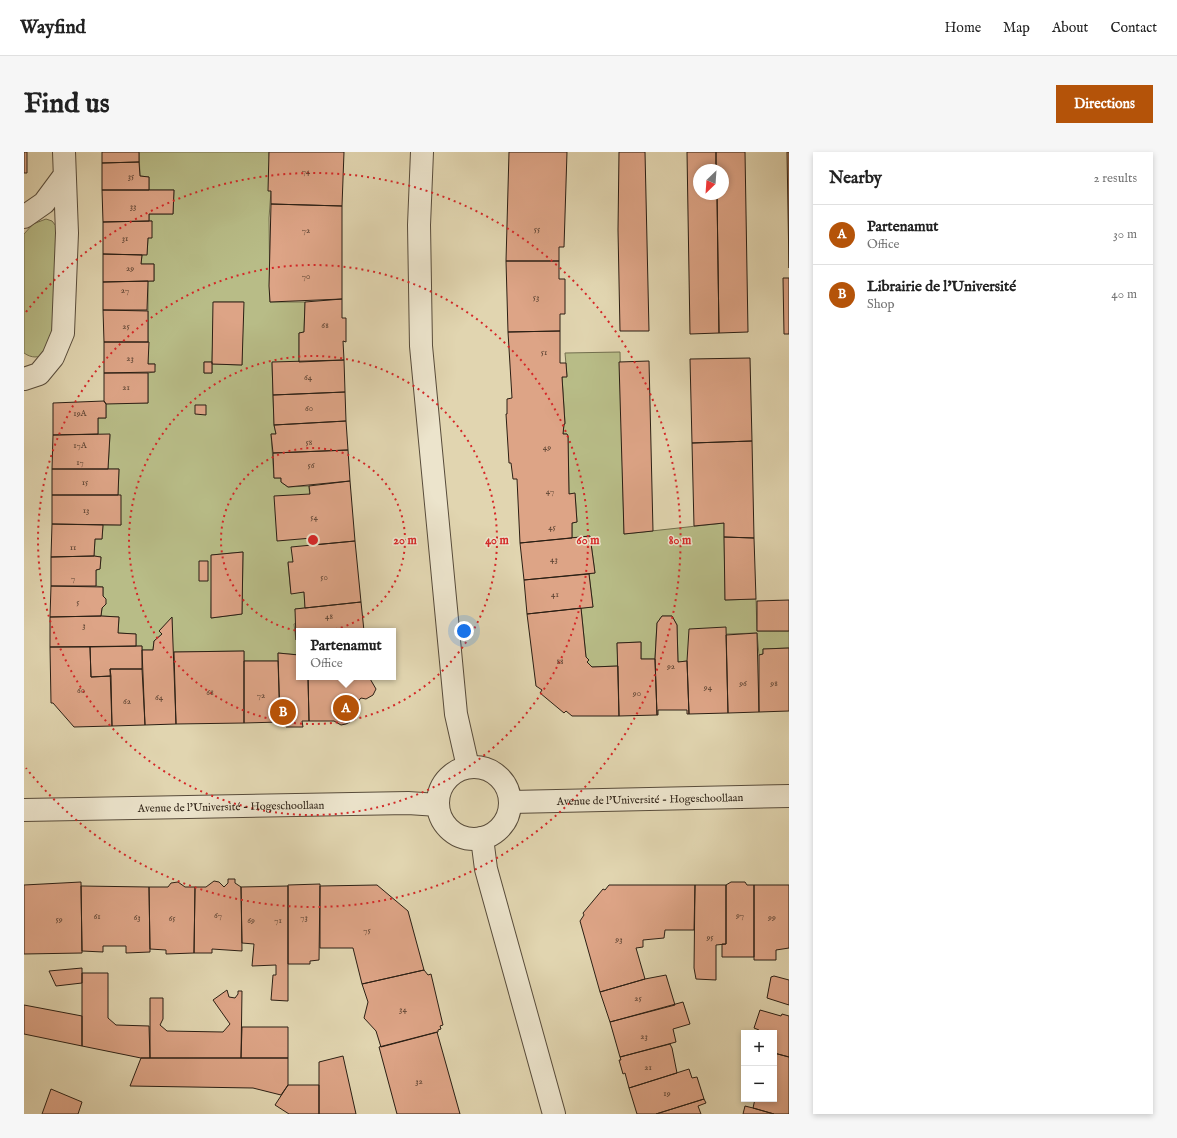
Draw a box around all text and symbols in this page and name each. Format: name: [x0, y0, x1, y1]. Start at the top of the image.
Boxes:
text: Wayfind: [20, 16, 86, 40]
text: Home: [945, 19, 981, 37]
text: Map: [1003, 19, 1030, 37]
text: About: [1052, 19, 1088, 37]
text: Contact: [1110, 19, 1157, 37]
button: Directions: [1056, 85, 1153, 123]
text: Find us: [24, 87, 110, 122]
north arrow: [693, 164, 729, 200]
house number: 74: [302, 166, 311, 177]
text: Nearby: [829, 168, 882, 189]
text: 2 results: [1093, 170, 1137, 187]
house number: 35: [128, 171, 135, 182]
house number: 33: [130, 201, 136, 212]
text: Partenamut: [867, 217, 938, 236]
house number: 55: [534, 224, 541, 235]
house number: 72: [302, 225, 310, 236]
text: A: [838, 226, 846, 243]
text: 30 m: [1113, 226, 1137, 243]
house number: 31: [122, 233, 128, 244]
text: Office: [867, 236, 899, 253]
house number: 29: [126, 263, 134, 274]
house number: 70: [302, 271, 310, 282]
text: Librairie de l'Université: [867, 277, 1016, 296]
house number: 27: [121, 285, 129, 296]
text: B: [838, 286, 846, 303]
text: 40 m: [1111, 286, 1137, 303]
house number: 53: [533, 292, 539, 303]
text: Shop: [867, 296, 895, 313]
house number: 68: [321, 320, 329, 331]
house number: 25: [122, 321, 130, 332]
house number: 51: [541, 347, 547, 358]
house number: 23: [126, 353, 134, 364]
house number: 64: [304, 372, 313, 383]
house number: 21: [122, 382, 130, 393]
house number: 60: [305, 403, 313, 414]
house number: 19A: [73, 408, 88, 419]
house number: 58: [306, 437, 313, 448]
house number: 17A: [73, 440, 88, 451]
house number: 49: [543, 442, 551, 453]
house number: 17: [76, 457, 84, 468]
house number: 56: [307, 460, 315, 471]
house number: 15: [82, 477, 89, 488]
house number: 47: [546, 486, 554, 497]
house number: 13: [83, 505, 89, 516]
house number: 54: [310, 512, 318, 523]
house number: 45: [548, 522, 557, 533]
centre of rings: [306, 533, 320, 547]
text: 20 m: [393, 533, 417, 548]
text: 40 m: [485, 533, 510, 548]
text: 60 m: [577, 533, 600, 548]
text: 80 m: [669, 533, 692, 548]
house number: 11: [70, 542, 76, 553]
house number: 43: [550, 554, 558, 565]
house number: 50: [320, 572, 328, 583]
house number: 7: [71, 573, 75, 584]
house number: 41: [551, 589, 559, 600]
house number: 5: [76, 597, 80, 608]
house number: 48: [325, 611, 333, 622]
house number: 3: [82, 620, 86, 631]
your location: [454, 621, 474, 641]
popup: [296, 628, 396, 680]
text: Partenamut: [310, 636, 382, 655]
text: Office: [310, 655, 343, 672]
house number: 88: [556, 656, 564, 667]
house number: 92: [666, 661, 675, 672]
house number: 96: [738, 678, 747, 689]
house number: 98: [769, 678, 778, 689]
house number: 94: [703, 682, 713, 693]
house number: 60: [77, 685, 85, 696]
house number: 68: [206, 687, 214, 698]
house number: 90: [632, 688, 641, 699]
house number: 72: [257, 690, 265, 701]
house number: 64: [155, 692, 164, 703]
pin: A: [333, 693, 359, 723]
house number: 62: [123, 696, 131, 707]
pin: B: [270, 697, 296, 727]
street label: Avenue de l'Université - Hogeschoollaan: [556, 791, 744, 809]
street label: Avenue de l'Université - Hogeschoollaan: [137, 799, 325, 816]
house number: 67: [214, 910, 222, 921]
house number: 97: [735, 910, 744, 921]
house number: 61: [93, 911, 101, 922]
house number: 63: [133, 912, 141, 923]
house number: 73: [300, 912, 308, 923]
house number: 99: [767, 912, 776, 923]
house number: 65: [168, 913, 176, 924]
house number: 59: [55, 914, 63, 925]
house number: 69: [247, 915, 255, 926]
house number: 71: [274, 915, 282, 926]
house number: 75: [363, 925, 371, 936]
house number: 95: [705, 932, 714, 943]
house number: 93: [614, 934, 623, 945]
house number: 25: [634, 993, 642, 1004]
house number: 34: [399, 1004, 407, 1015]
map controls: [741, 1030, 777, 1102]
button: +: [741, 1030, 777, 1066]
house number: 23: [640, 1031, 648, 1042]
house number: 21: [644, 1062, 652, 1073]
button: −: [741, 1066, 777, 1102]
house number: 32: [415, 1076, 423, 1087]
house number: 19: [663, 1088, 671, 1099]

